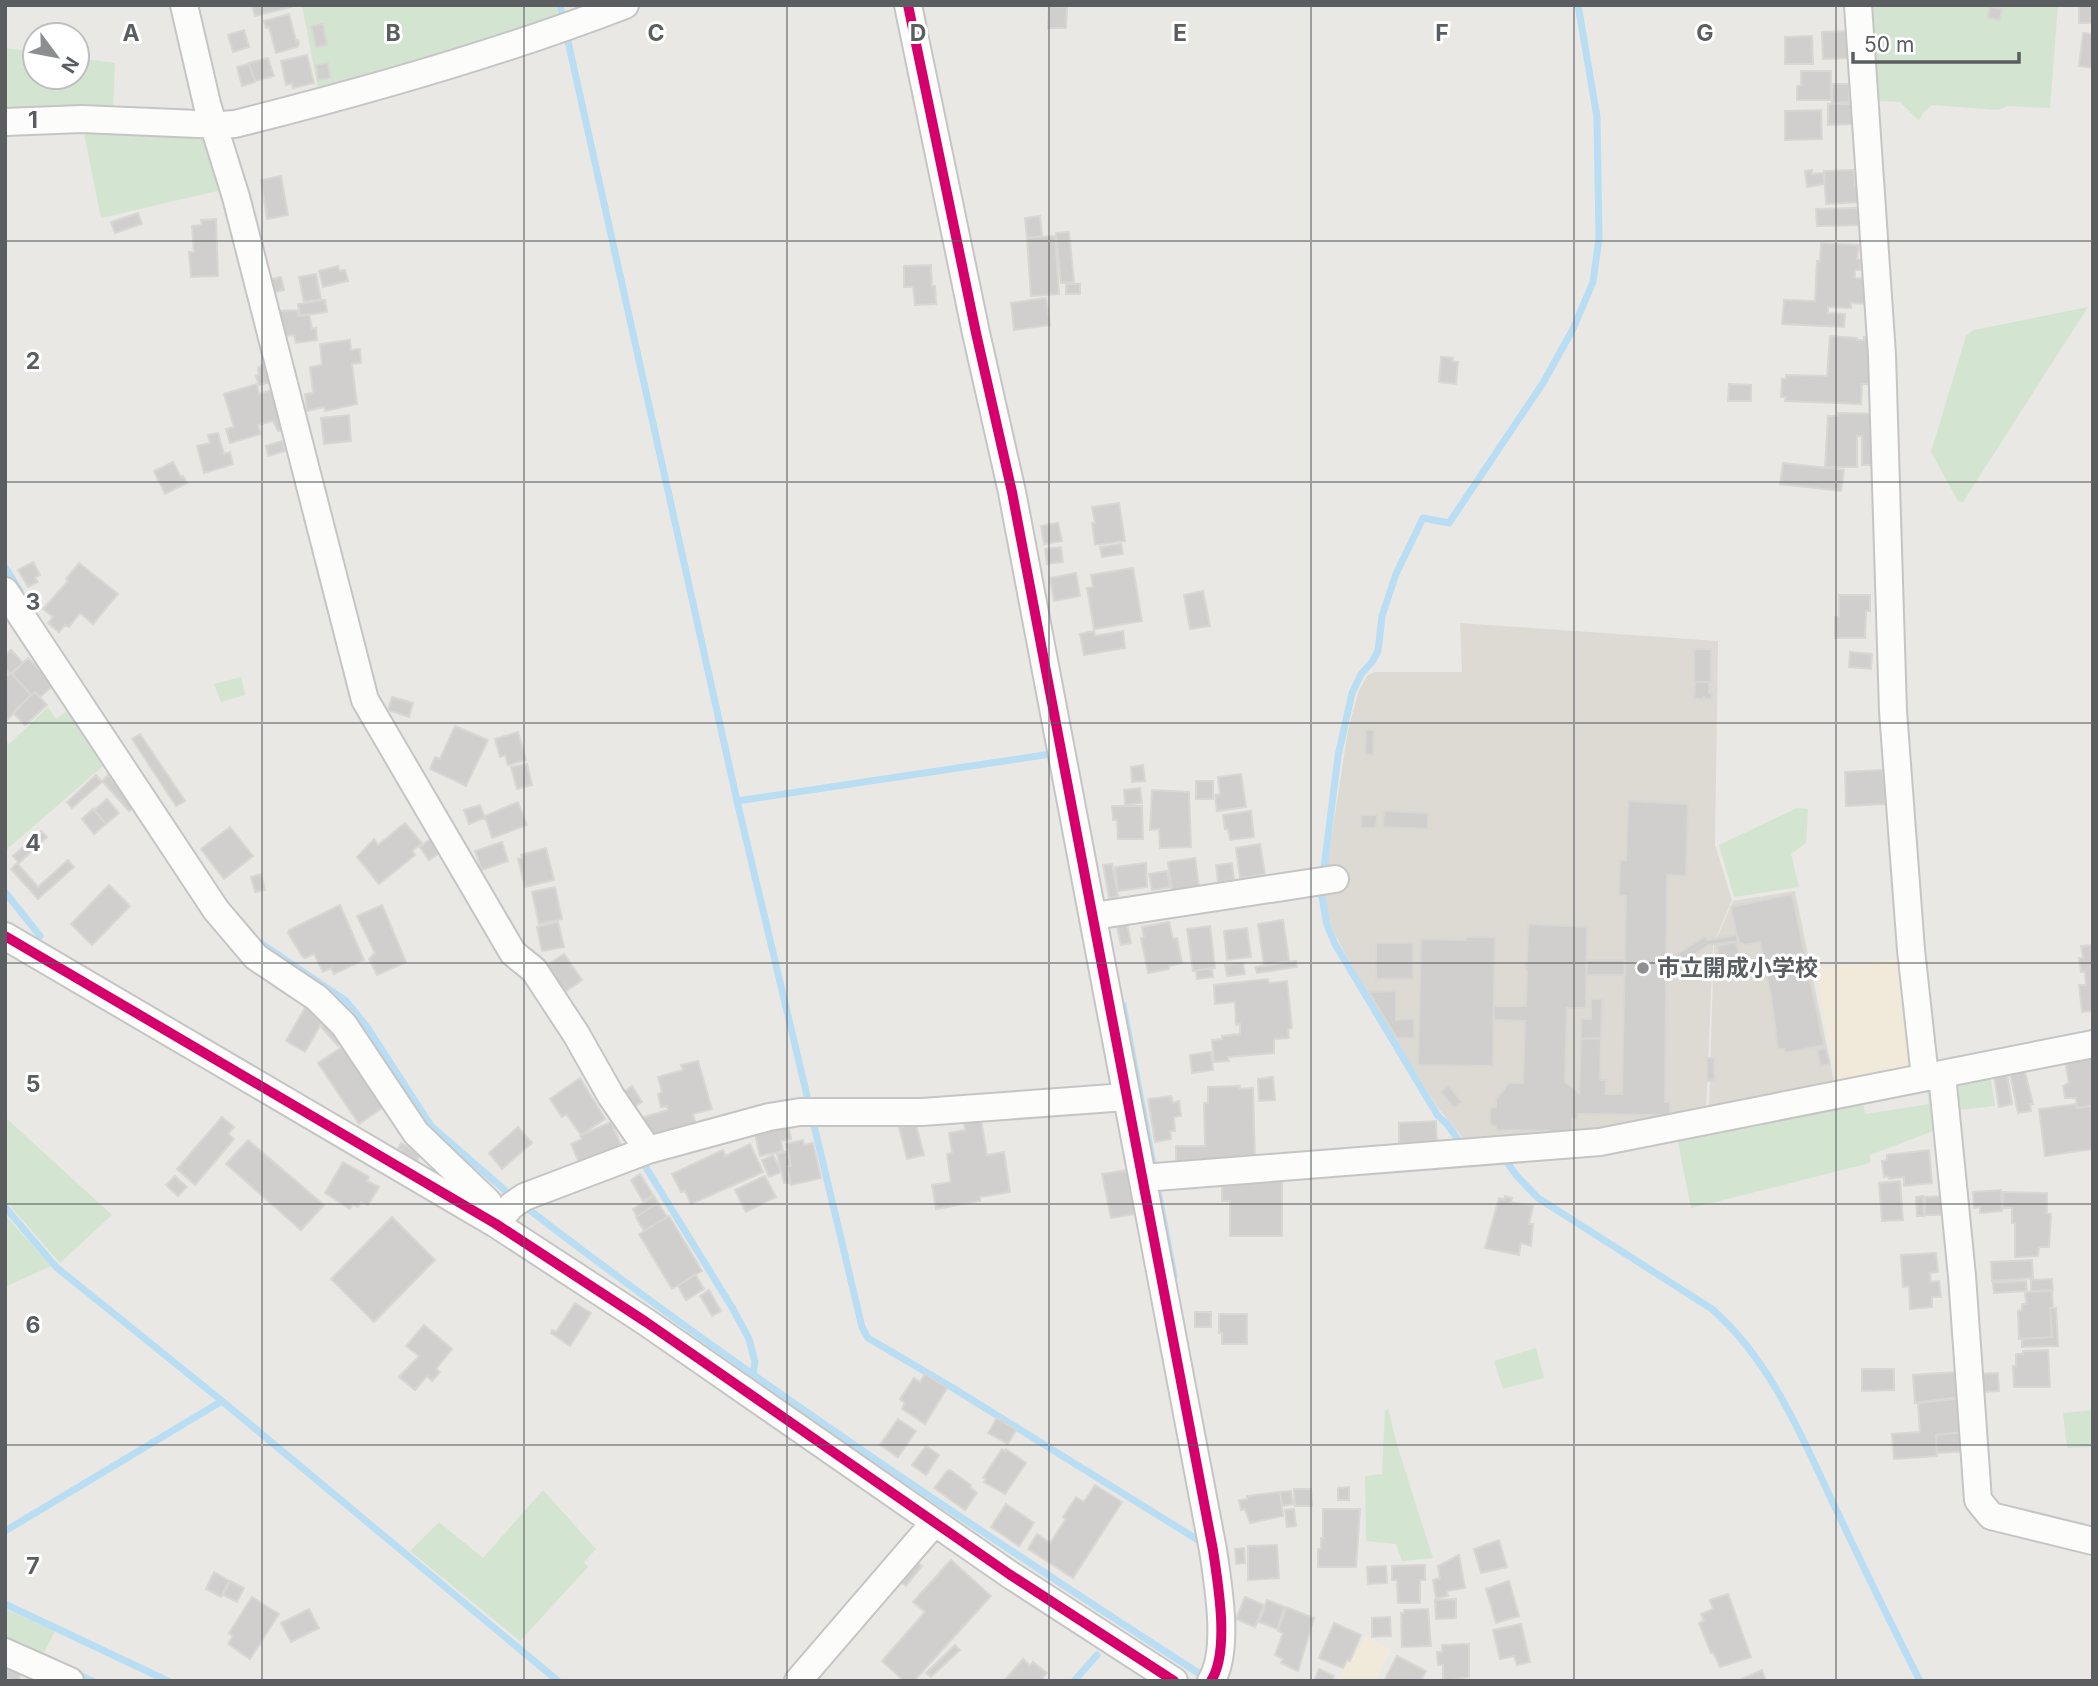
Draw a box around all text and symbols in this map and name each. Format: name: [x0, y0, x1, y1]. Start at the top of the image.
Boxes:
text: A: [122, 19, 140, 47]
text: B: [385, 19, 401, 47]
text: C: [647, 19, 665, 47]
text: D: [910, 19, 926, 47]
text: E: [1173, 19, 1187, 47]
text: F: [1435, 19, 1449, 47]
text: G: [1696, 19, 1714, 47]
north arrow: [21, 21, 91, 91]
scale bar: [1853, 21, 2019, 65]
text: 50 m: [1864, 32, 1914, 57]
text: N: [56, 53, 84, 77]
text: 1: [28, 106, 38, 134]
text: 2: [26, 347, 40, 375]
text: 3: [26, 588, 40, 616]
text: 4: [25, 829, 41, 857]
place label: 市立開成小学校: [1657, 954, 1818, 982]
marker: 市立開成小学校: [1635, 960, 1651, 976]
text: 5: [26, 1070, 40, 1098]
text: 6: [26, 1311, 40, 1339]
text: 7: [26, 1552, 40, 1580]

